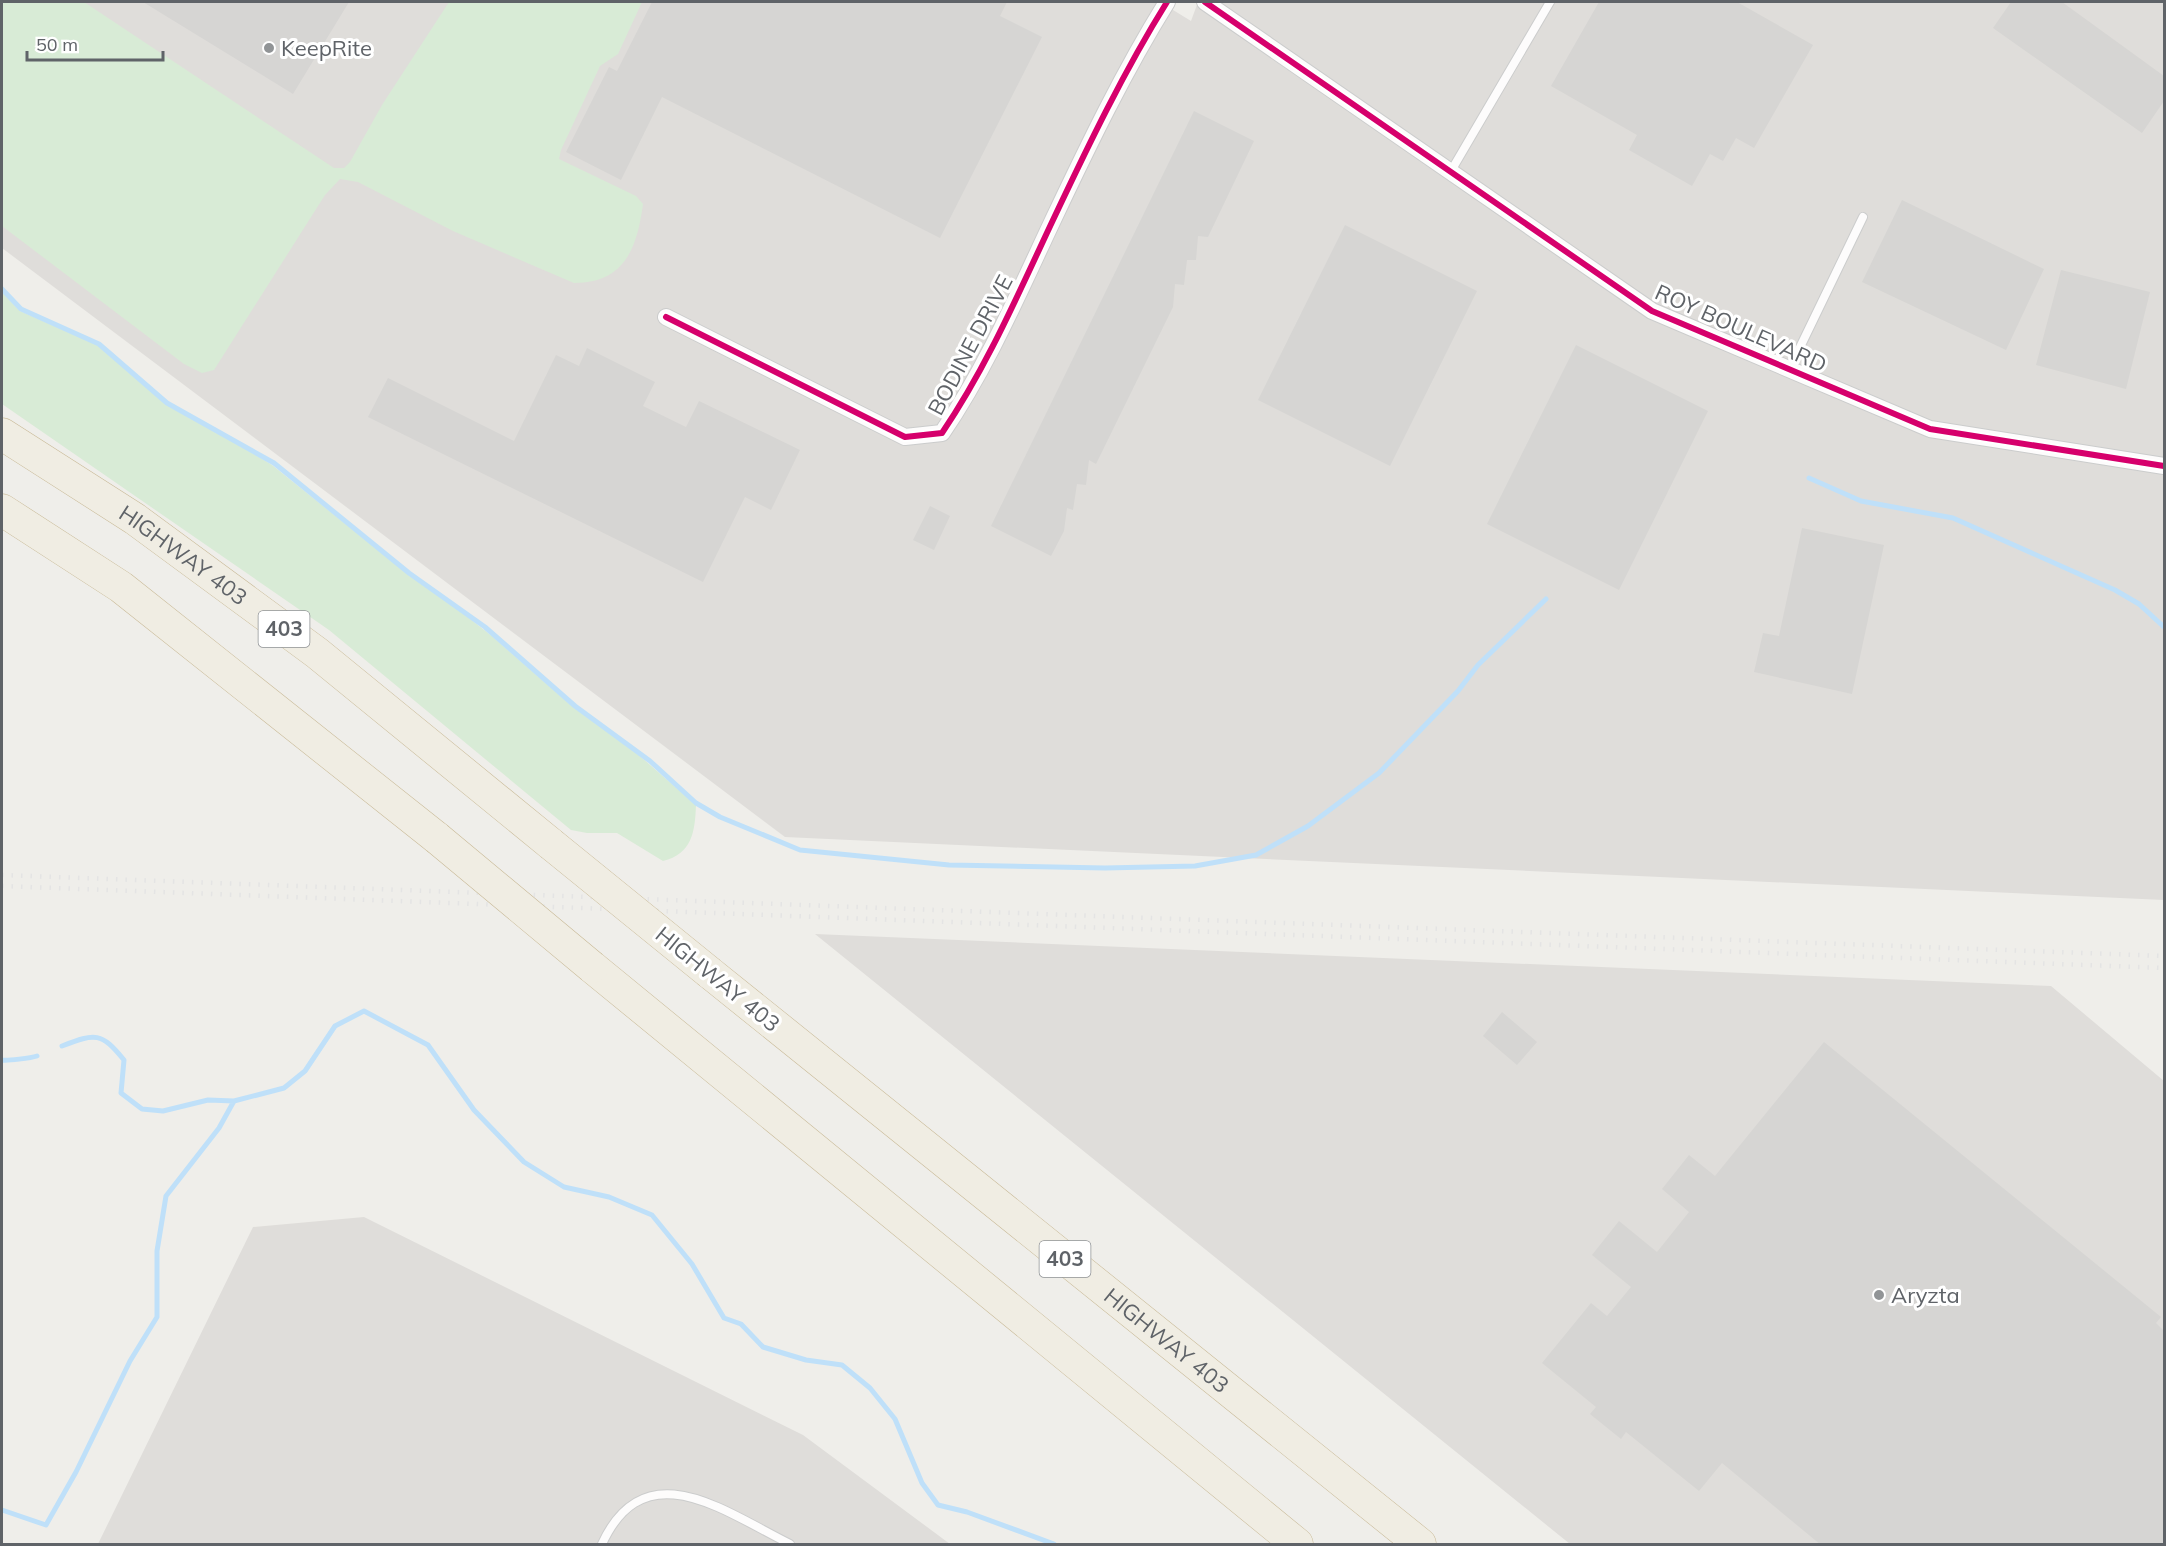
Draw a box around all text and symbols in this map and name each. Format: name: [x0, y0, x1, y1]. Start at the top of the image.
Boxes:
scale bar: [27, 24, 164, 62]
text: 50 m: [36, 33, 78, 56]
place label: KeepRite: [281, 34, 372, 62]
marker: KeepRite: [262, 41, 276, 55]
street label: BODINE DRIVE: [921, 270, 1019, 420]
street label: ROY BOULEVARD: [1651, 278, 1831, 378]
street label: HIGHWAY 403: [114, 499, 253, 611]
road number: 403: [258, 611, 310, 647]
street label: HIGHWAY 403: [650, 920, 786, 1038]
road number: 403: [1040, 1241, 1090, 1277]
place label: Aryzta: [1891, 1281, 1960, 1309]
street label: HIGHWAY 403: [1099, 1282, 1235, 1399]
marker: Aryzta: [1872, 1288, 1886, 1302]

